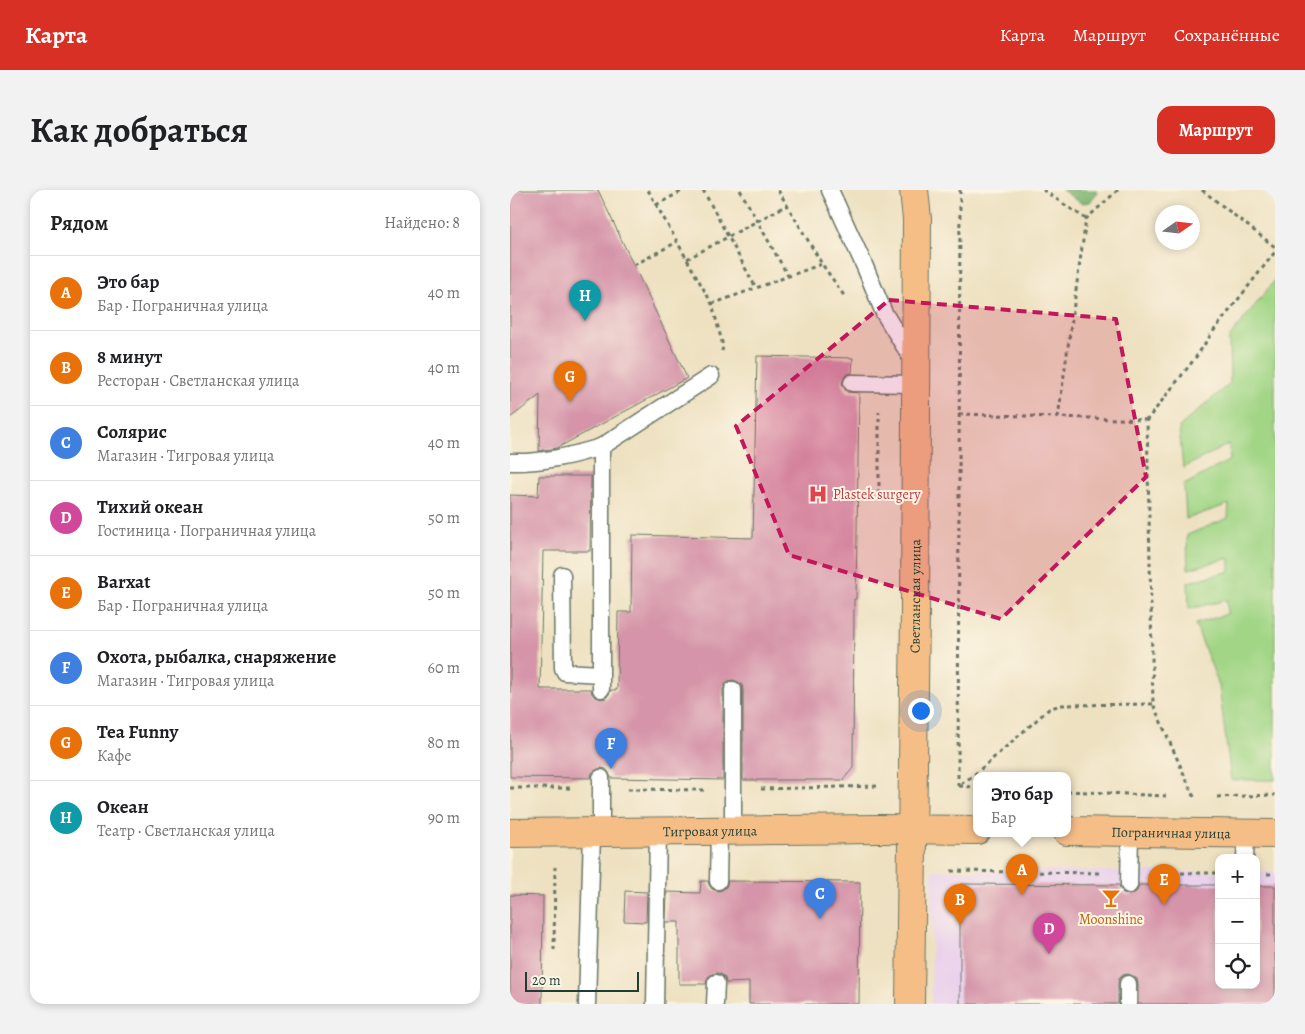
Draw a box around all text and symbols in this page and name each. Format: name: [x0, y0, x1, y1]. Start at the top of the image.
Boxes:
text: Карта: [25, 19, 87, 51]
text: Карта: [1000, 23, 1045, 47]
text: Маршрут: [1073, 23, 1146, 47]
text: Сохранённые: [1174, 23, 1280, 47]
text: Как добраться: [30, 106, 248, 154]
button: Маршрут: [1157, 106, 1275, 154]
north arrow: [1155, 205, 1200, 250]
text: Рядом: [50, 209, 108, 237]
text: Найдено: 8: [384, 212, 460, 234]
text: Это бар: [97, 269, 159, 295]
pin: H: [569, 280, 601, 321]
text: A: [61, 282, 71, 304]
text: 40 m: [428, 282, 460, 304]
text: Бар · Пограничная улица: [97, 295, 268, 317]
text: 8 минут: [97, 344, 163, 370]
text: B: [61, 357, 71, 379]
text: 40 m: [428, 357, 460, 379]
pin: G: [554, 361, 586, 402]
text: Ресторан · Светланская улица: [97, 370, 300, 392]
text: Солярис: [97, 419, 167, 445]
text: C: [61, 432, 71, 454]
text: 40 m: [428, 432, 460, 454]
text: Магазин · Тигровая улица: [97, 445, 274, 467]
hospital icon: Plastek surgery: [807, 483, 829, 505]
place label: Plastek surgery: [833, 485, 921, 504]
text: Тихий океан: [97, 494, 203, 520]
text: D: [60, 507, 72, 529]
text: 50 m: [428, 507, 460, 529]
text: Гостиница · Пограничная улица: [97, 520, 316, 542]
street label: Светланская улица: [905, 538, 925, 653]
text: Barxat: [97, 569, 151, 595]
text: E: [61, 582, 71, 604]
text: 50 m: [428, 582, 460, 604]
text: Бар · Пограничная улица: [97, 595, 268, 617]
text: Охота, рыбалка, снаряжение: [97, 644, 336, 670]
text: F: [62, 657, 70, 679]
text: 60 m: [428, 657, 460, 679]
text: Магазин · Тигровая улица: [97, 670, 274, 692]
your location: [908, 698, 934, 724]
text: Tea Funny: [97, 719, 178, 745]
pin: F: [595, 728, 627, 769]
text: G: [61, 732, 71, 754]
text: 80 m: [427, 732, 460, 754]
text: Кафе: [97, 745, 131, 767]
popup: [973, 772, 1071, 837]
text: Это бар: [991, 781, 1053, 807]
text: Океан: [97, 794, 149, 820]
text: H: [60, 807, 72, 829]
text: 90 m: [428, 807, 460, 829]
text: Бар: [991, 807, 1016, 829]
text: Театр · Светланская улица: [97, 820, 275, 842]
street label: Тигровая улица: [663, 821, 758, 841]
street label: Пограничная улица: [1111, 823, 1231, 843]
pin: A: [1006, 854, 1038, 895]
map controls: [1215, 854, 1260, 989]
button: +: [1215, 854, 1260, 899]
pin: E: [1148, 864, 1180, 905]
pin: C: [804, 878, 836, 919]
pin: B: [944, 884, 976, 925]
bar icon: Moonshine: [1100, 887, 1122, 909]
button: −: [1215, 899, 1260, 944]
place label: Moonshine: [1079, 910, 1143, 929]
pin: D: [1033, 913, 1065, 954]
button: locate: [1215, 944, 1260, 989]
scale bar: [525, 969, 639, 992]
text: 20 m: [532, 971, 561, 990]

